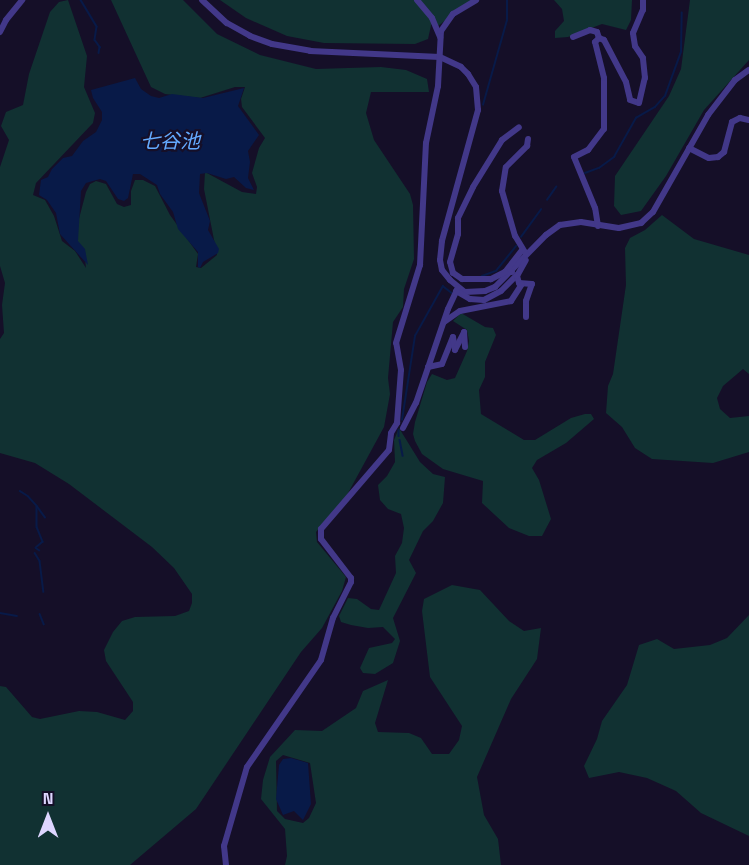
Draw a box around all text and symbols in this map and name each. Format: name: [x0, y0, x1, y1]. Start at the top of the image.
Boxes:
water label: 七谷池: [140, 129, 200, 153]
north arrow: [18, 787, 78, 847]
text: N: [43, 788, 53, 809]

